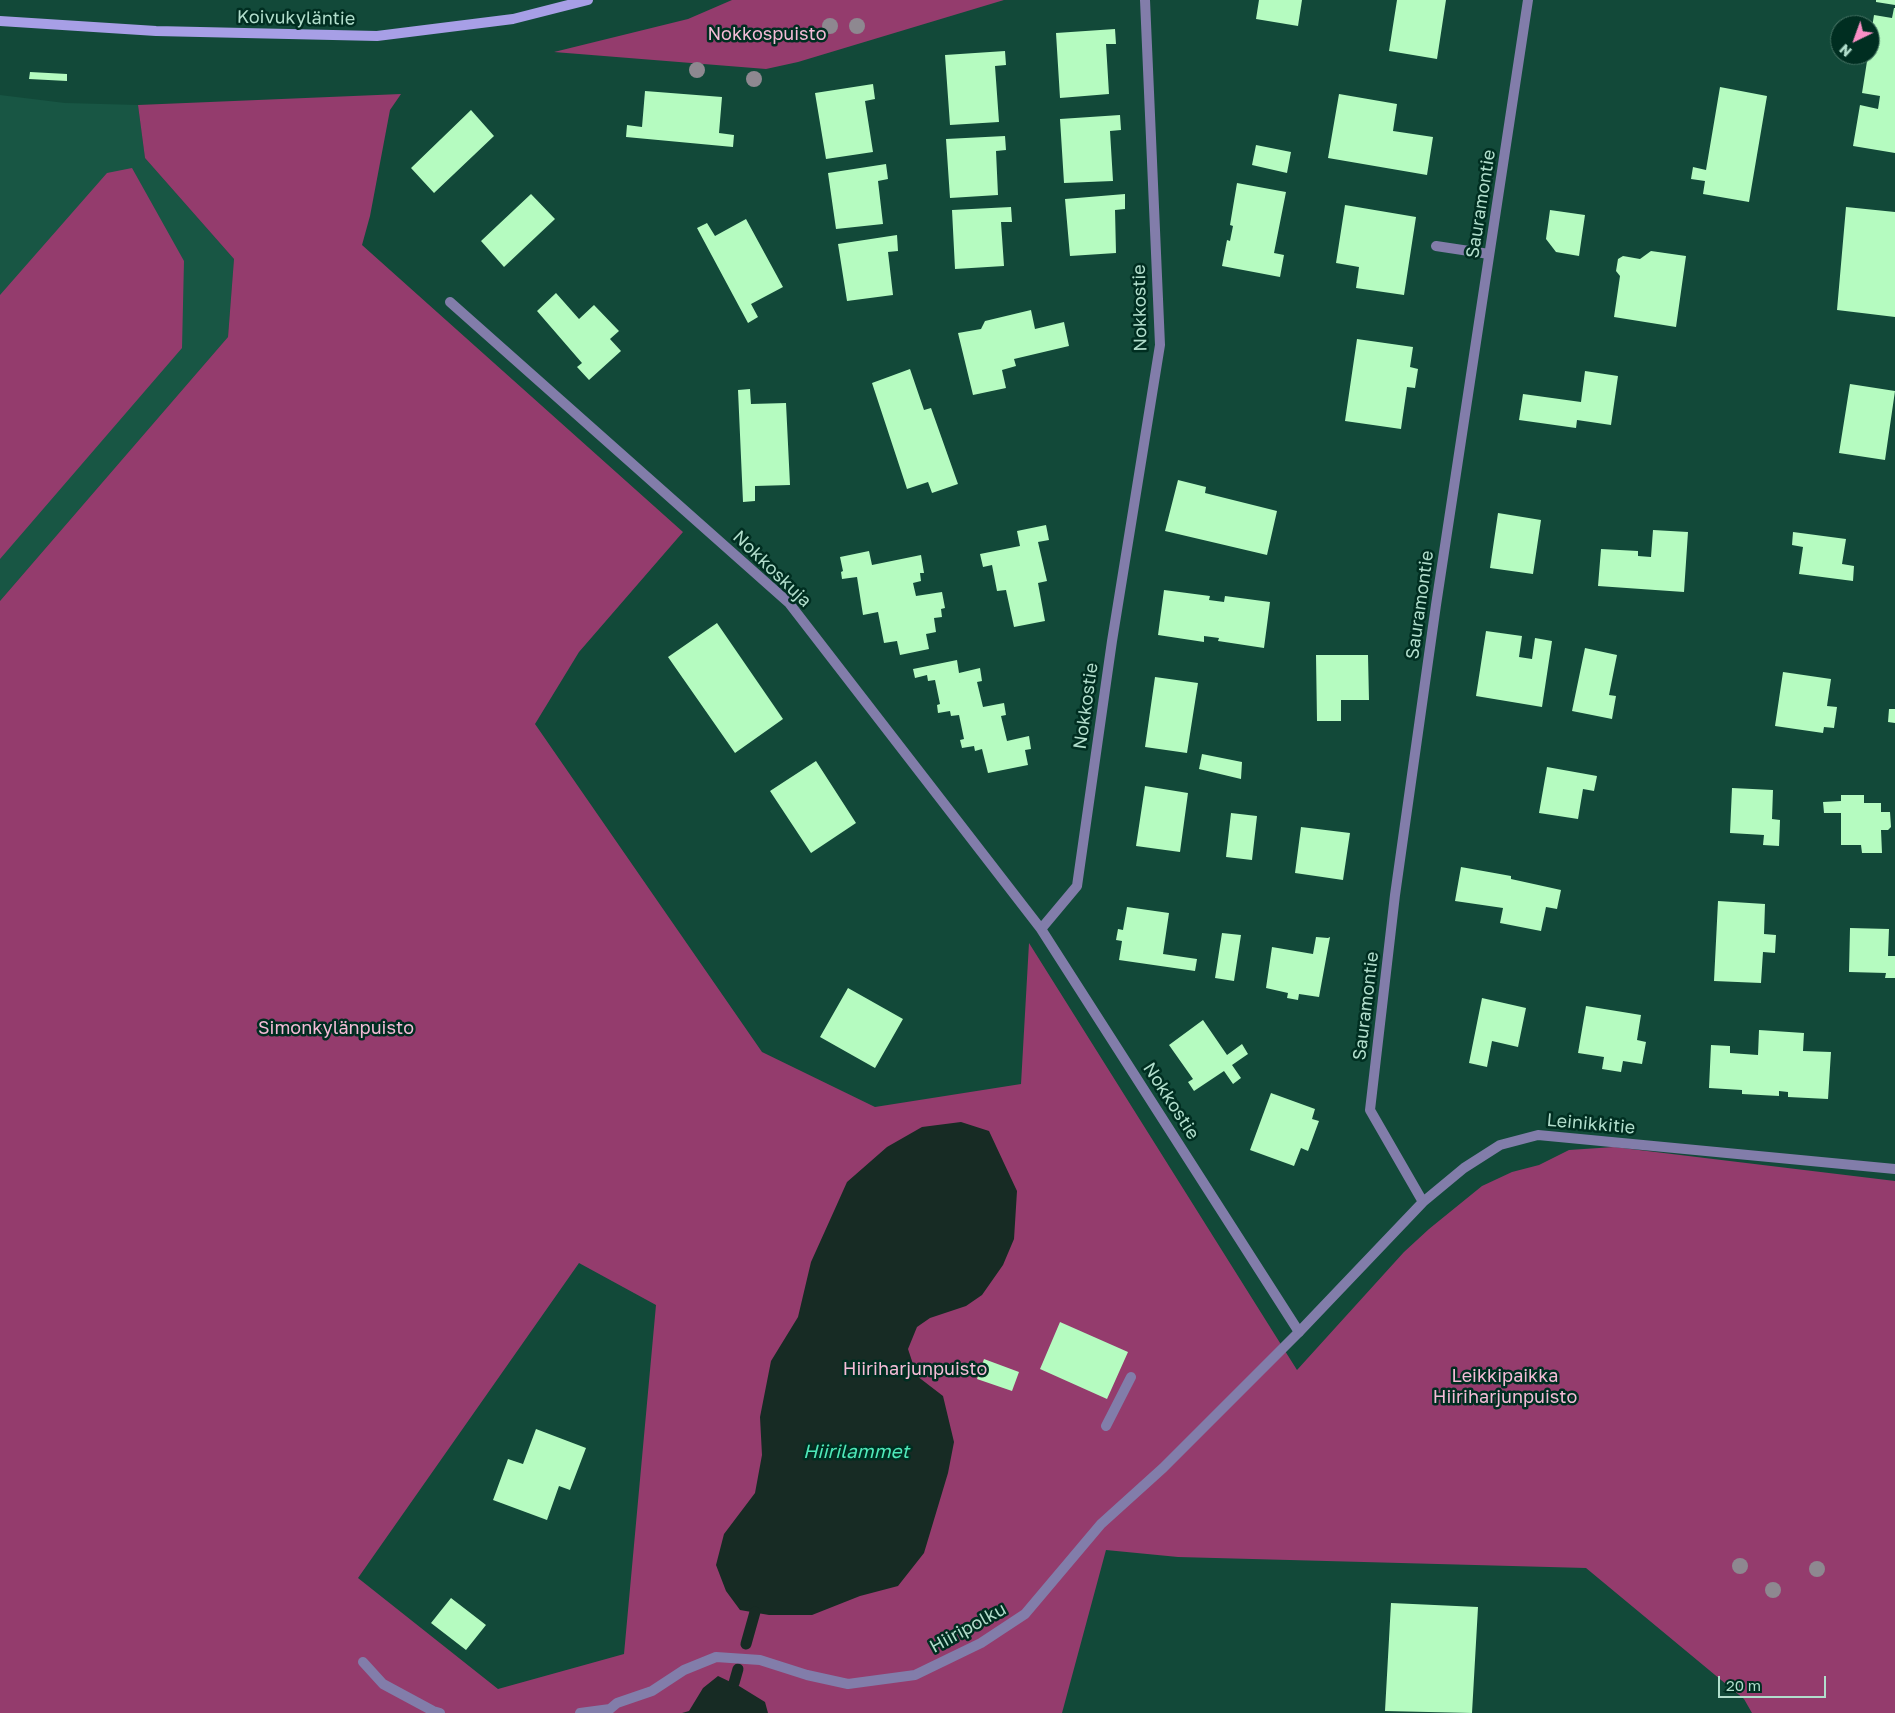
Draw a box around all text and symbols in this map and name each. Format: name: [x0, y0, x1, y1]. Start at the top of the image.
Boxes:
street label: Koivukyläntie: [237, 6, 355, 30]
north arrow: [1830, 15, 1880, 65]
park label: Nokkospuisto: [707, 23, 827, 45]
text: N: [1836, 41, 1855, 61]
street label: Sauramontie: [1462, 148, 1500, 260]
street label: Nokkostie: [1128, 264, 1152, 352]
street label: Nokkoskuja: [728, 526, 816, 612]
street label: Sauramontie: [1402, 549, 1438, 661]
street label: Nokkostie: [1069, 661, 1103, 751]
street label: Sauramontie: [1349, 950, 1383, 1062]
park label: Simonkylänpuisto: [258, 1017, 414, 1039]
street label: Nokkostie: [1138, 1059, 1204, 1143]
street label: Leinikkitie: [1546, 1109, 1636, 1139]
park label: Hiiriharjunpuisto: [843, 1358, 987, 1380]
park label: Leikkipaikka Hiiriharjunpuisto: [1433, 1365, 1577, 1408]
water label: Hiirilammet: [803, 1441, 909, 1463]
street label: Hiiripolku: [926, 1598, 1010, 1658]
scale bar: [1720, 1666, 1828, 1698]
text: 20 m: [1726, 1676, 1761, 1694]

